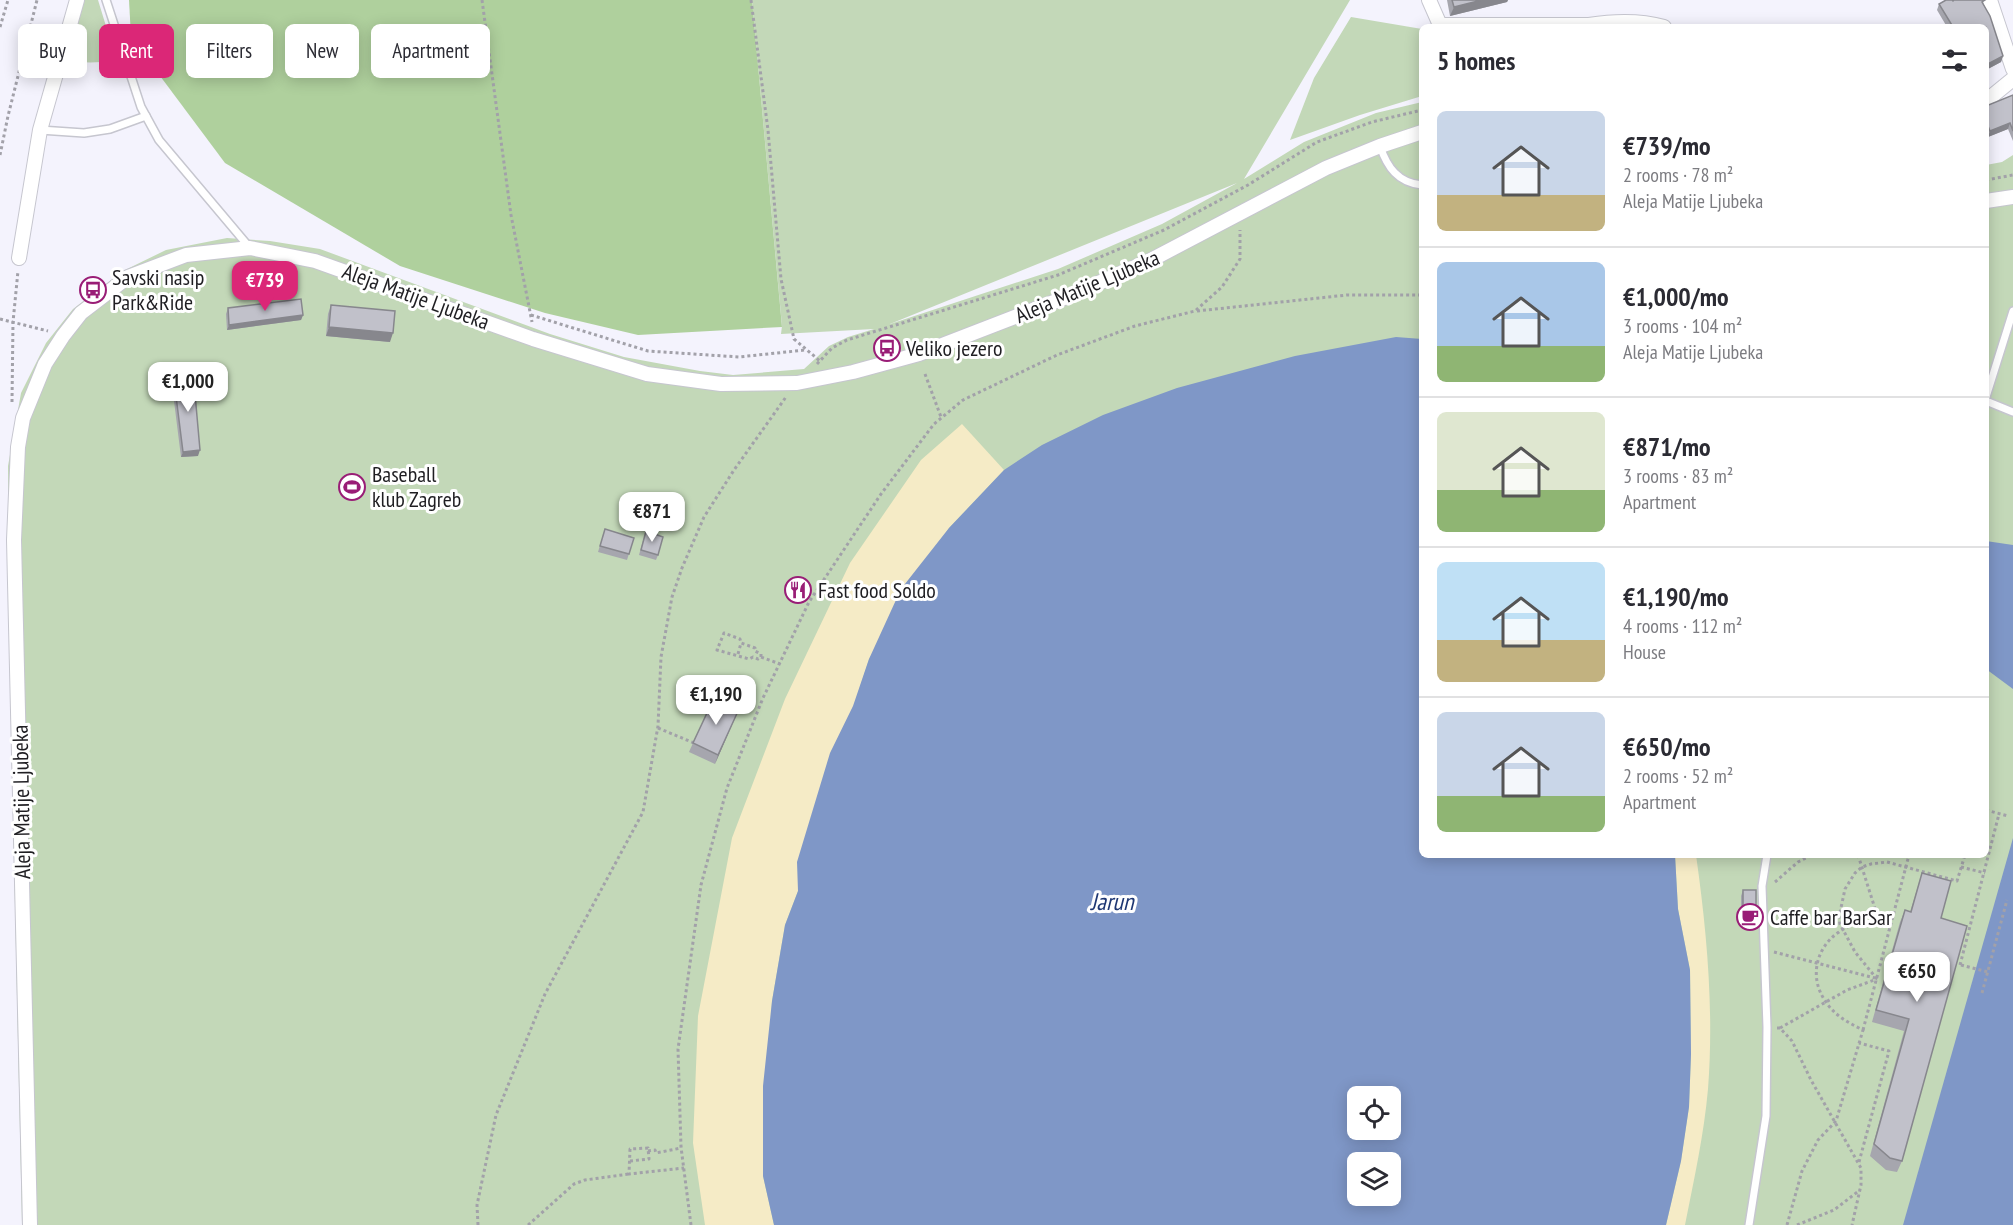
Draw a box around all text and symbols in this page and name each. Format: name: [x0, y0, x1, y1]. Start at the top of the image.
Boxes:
chip: Buy: [18, 24, 87, 78]
chip: Rent: [99, 24, 174, 78]
chip: Filters: [186, 24, 273, 78]
chip: New: [285, 24, 359, 78]
chip: Apartment: [371, 24, 490, 78]
text: 5 homes: [1437, 44, 1515, 77]
icon: filters: [1938, 44, 1971, 77]
text: €739/mo: [1623, 129, 1711, 162]
icon: home: [1485, 135, 1557, 207]
text: 2 rooms · 78 m²: [1623, 162, 1733, 188]
text: Aleja Matije Ljubeka: [1623, 188, 1763, 214]
street label: Aleja Matije Ljubeka: [1011, 243, 1163, 329]
street label: Aleja Matije Ljubeka: [339, 256, 493, 336]
pin: €739: [229, 261, 301, 312]
place label: Savski nasip Park&Ride: [112, 263, 204, 316]
text: €739: [246, 267, 284, 293]
bus stop icon: Savski nasip Park&Ride: [78, 275, 108, 305]
text: €1,000/mo: [1623, 280, 1729, 313]
icon: home: [1485, 286, 1557, 358]
text: 3 rooms · 104 m²: [1623, 313, 1742, 339]
bus stop icon: Veliko jezero: [872, 333, 902, 363]
place label: Veliko jezero: [905, 334, 1003, 362]
text: Aleja Matije Ljubeka: [1623, 339, 1763, 365]
pin: €1,000: [139, 362, 237, 413]
text: €1,000: [162, 368, 214, 394]
text: €871/mo: [1623, 430, 1711, 463]
icon: home: [1485, 436, 1557, 508]
place label: Baseball klub Zagreb: [372, 460, 461, 513]
text: 3 rooms · 83 m²: [1623, 463, 1733, 489]
sports icon: Baseball klub Zagreb: [337, 472, 367, 502]
text: Apartment: [1623, 489, 1696, 515]
pin: €871: [616, 492, 688, 543]
text: €871: [633, 498, 671, 524]
restaurant icon: Fast food Soldo: [783, 575, 813, 605]
place label: Fast food Soldo: [818, 576, 936, 604]
text: €1,190/mo: [1623, 580, 1729, 613]
icon: home: [1485, 586, 1557, 658]
text: 4 rooms · 112 m²: [1623, 613, 1742, 639]
text: House: [1623, 639, 1666, 665]
pin: €1,190: [667, 675, 765, 726]
text: €1,190: [690, 681, 742, 707]
street label: Aleja Matije Ljubeka: [6, 725, 36, 879]
text: €650/mo: [1623, 730, 1711, 763]
icon: home: [1485, 736, 1557, 808]
text: 2 rooms · 52 m²: [1623, 763, 1733, 789]
text: Apartment: [1623, 789, 1696, 815]
water label: Jarun: [1090, 886, 1135, 917]
cafe icon: Caffe bar BarSar: [1735, 902, 1765, 932]
place label: Caffe bar BarSar: [1770, 903, 1892, 931]
pin: €650: [1881, 952, 1953, 1003]
text: €650: [1898, 958, 1936, 984]
map controls: [1347, 1086, 1401, 1206]
button: locate: [1347, 1086, 1401, 1140]
button: layers: [1347, 1152, 1401, 1206]

